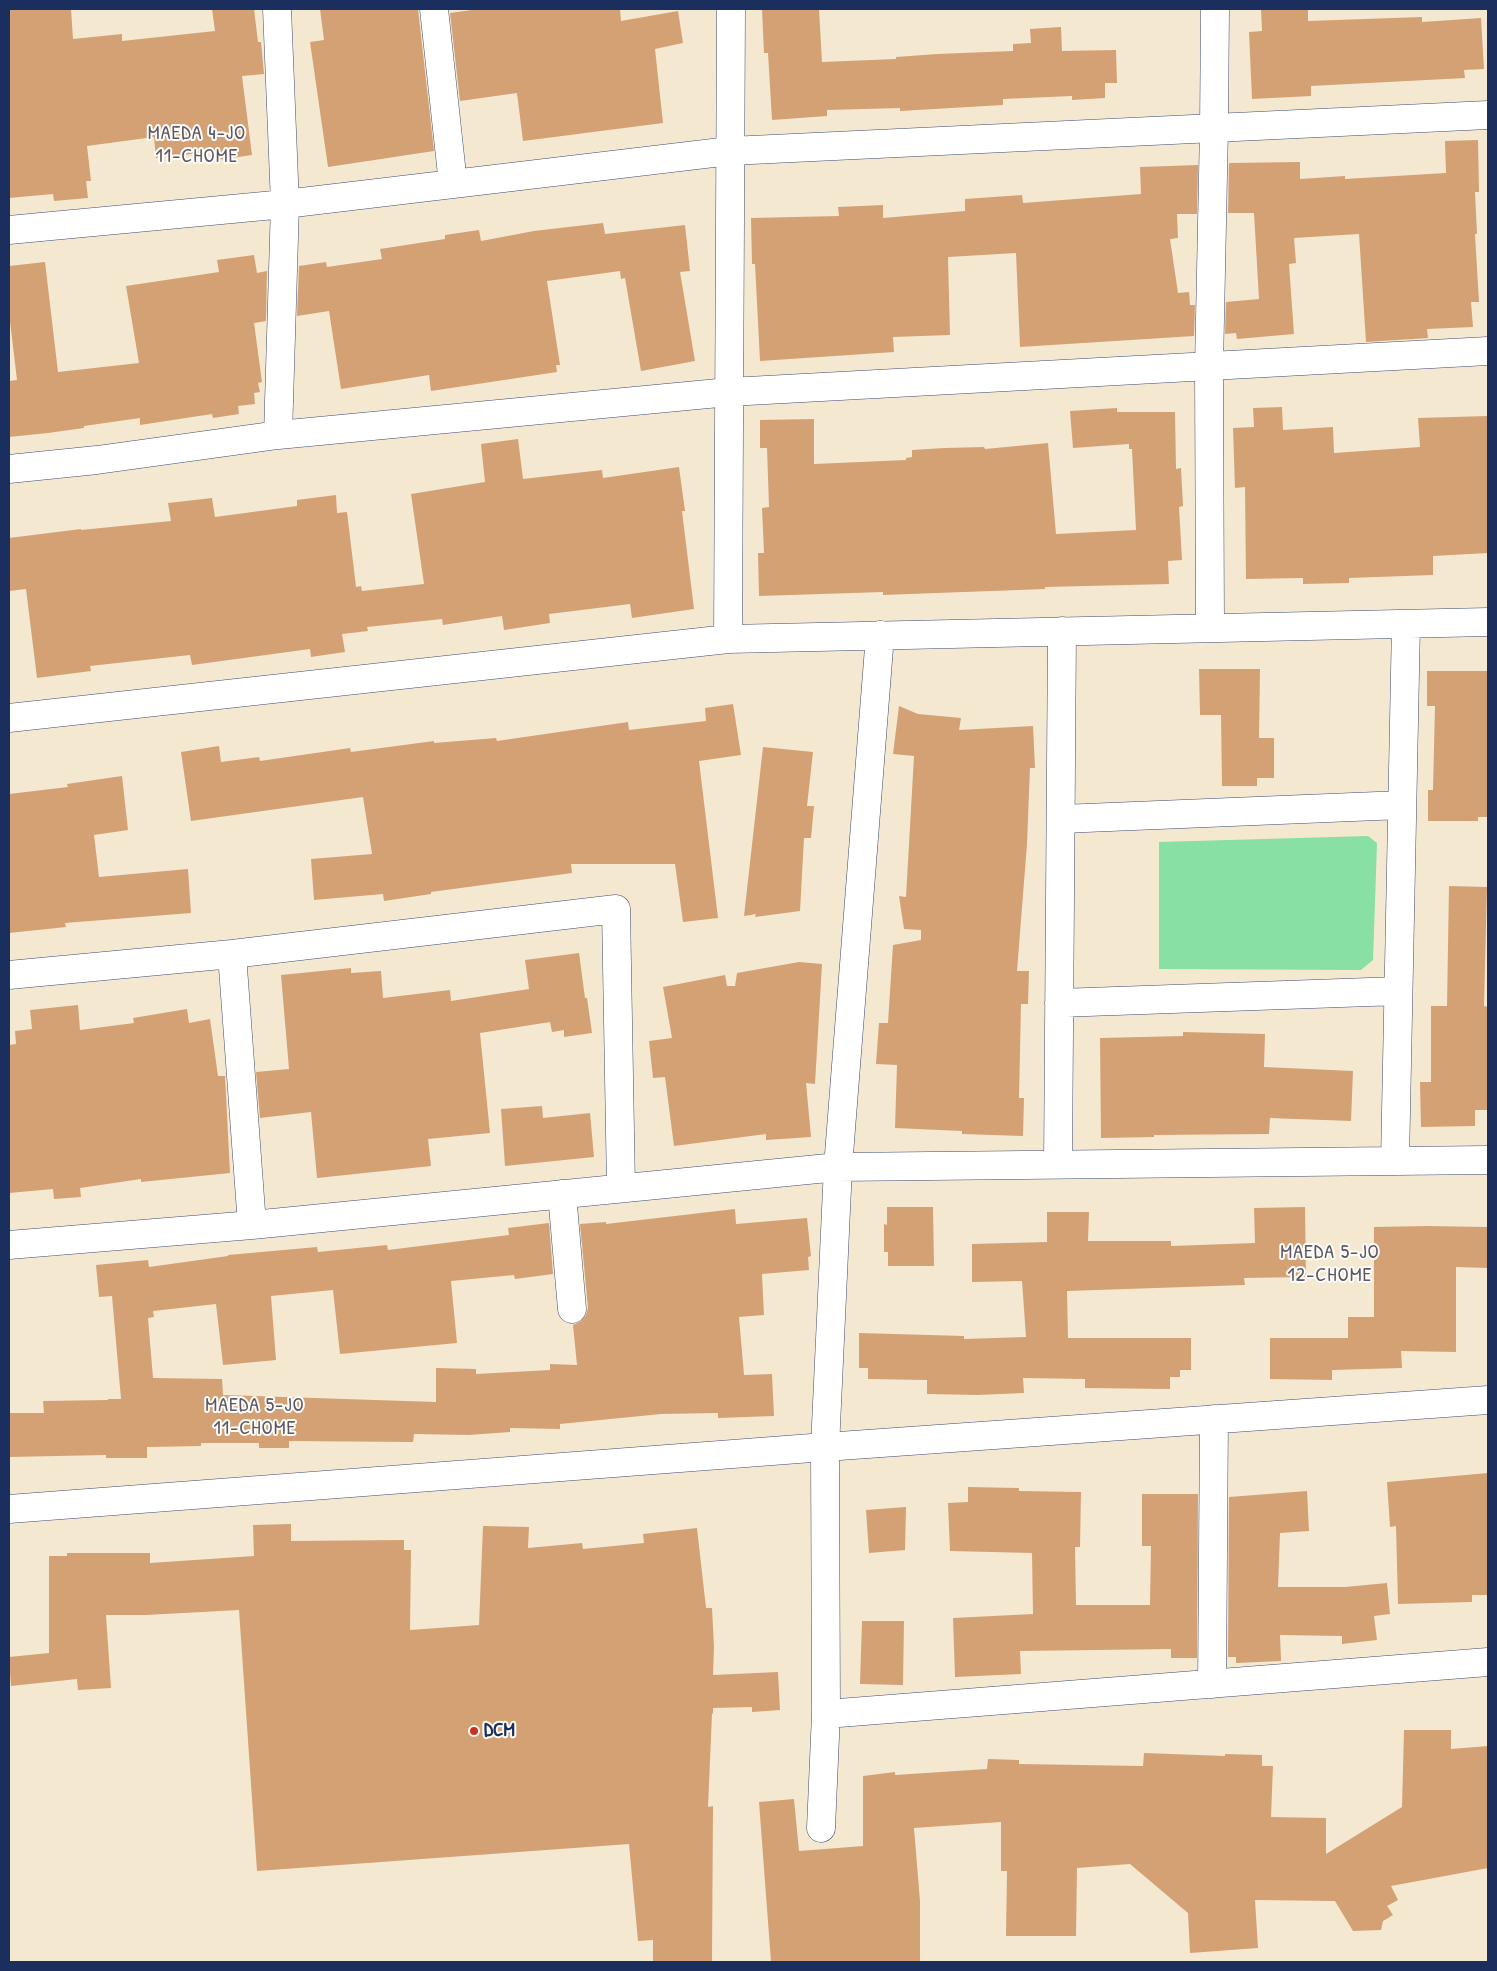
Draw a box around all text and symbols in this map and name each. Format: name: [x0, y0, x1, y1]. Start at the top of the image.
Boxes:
district label: MAEDA 4-JO 11-CHOME: [147, 122, 247, 169]
district label: MAEDA 5-JO 12-CHOME: [1279, 1241, 1381, 1288]
district label: MAEDA 5-JO 11-CHOME: [204, 1394, 306, 1441]
place label: DCM: [484, 1720, 515, 1742]
marker: DCM: [468, 1725, 480, 1737]

